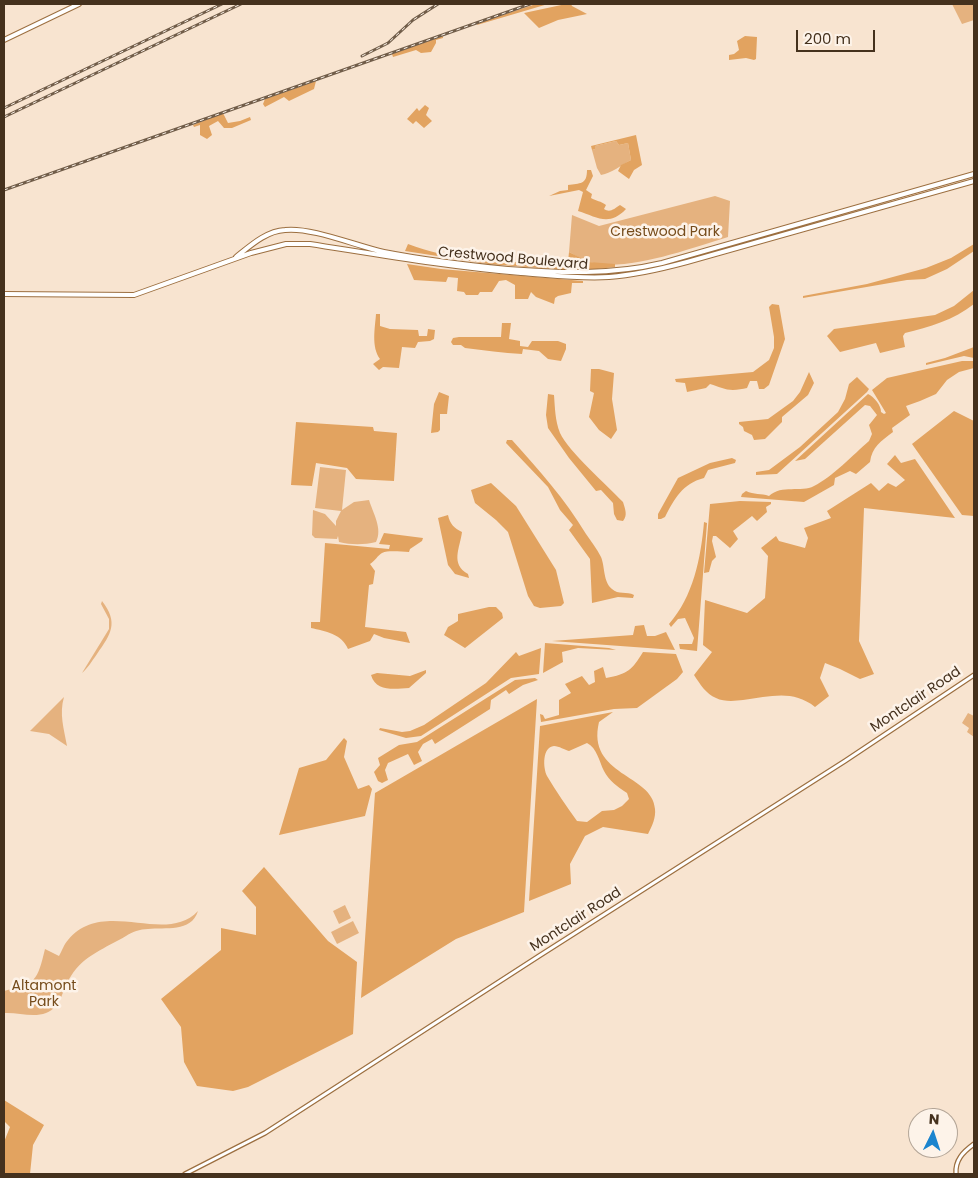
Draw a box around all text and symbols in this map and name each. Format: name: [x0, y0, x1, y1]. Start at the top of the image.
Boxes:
scale bar: [798, 20, 877, 52]
text: 200 m: [804, 28, 851, 49]
park label: Crestwood Park: [610, 224, 720, 240]
street label: Crestwood Boulevard: [437, 244, 589, 274]
street label: Montclair Road: [868, 664, 964, 736]
street label: Montclair Road: [527, 884, 625, 956]
park label: Altamont Park: [12, 978, 76, 1010]
north arrow: [908, 1108, 958, 1158]
text: N: [928, 1109, 940, 1129]

